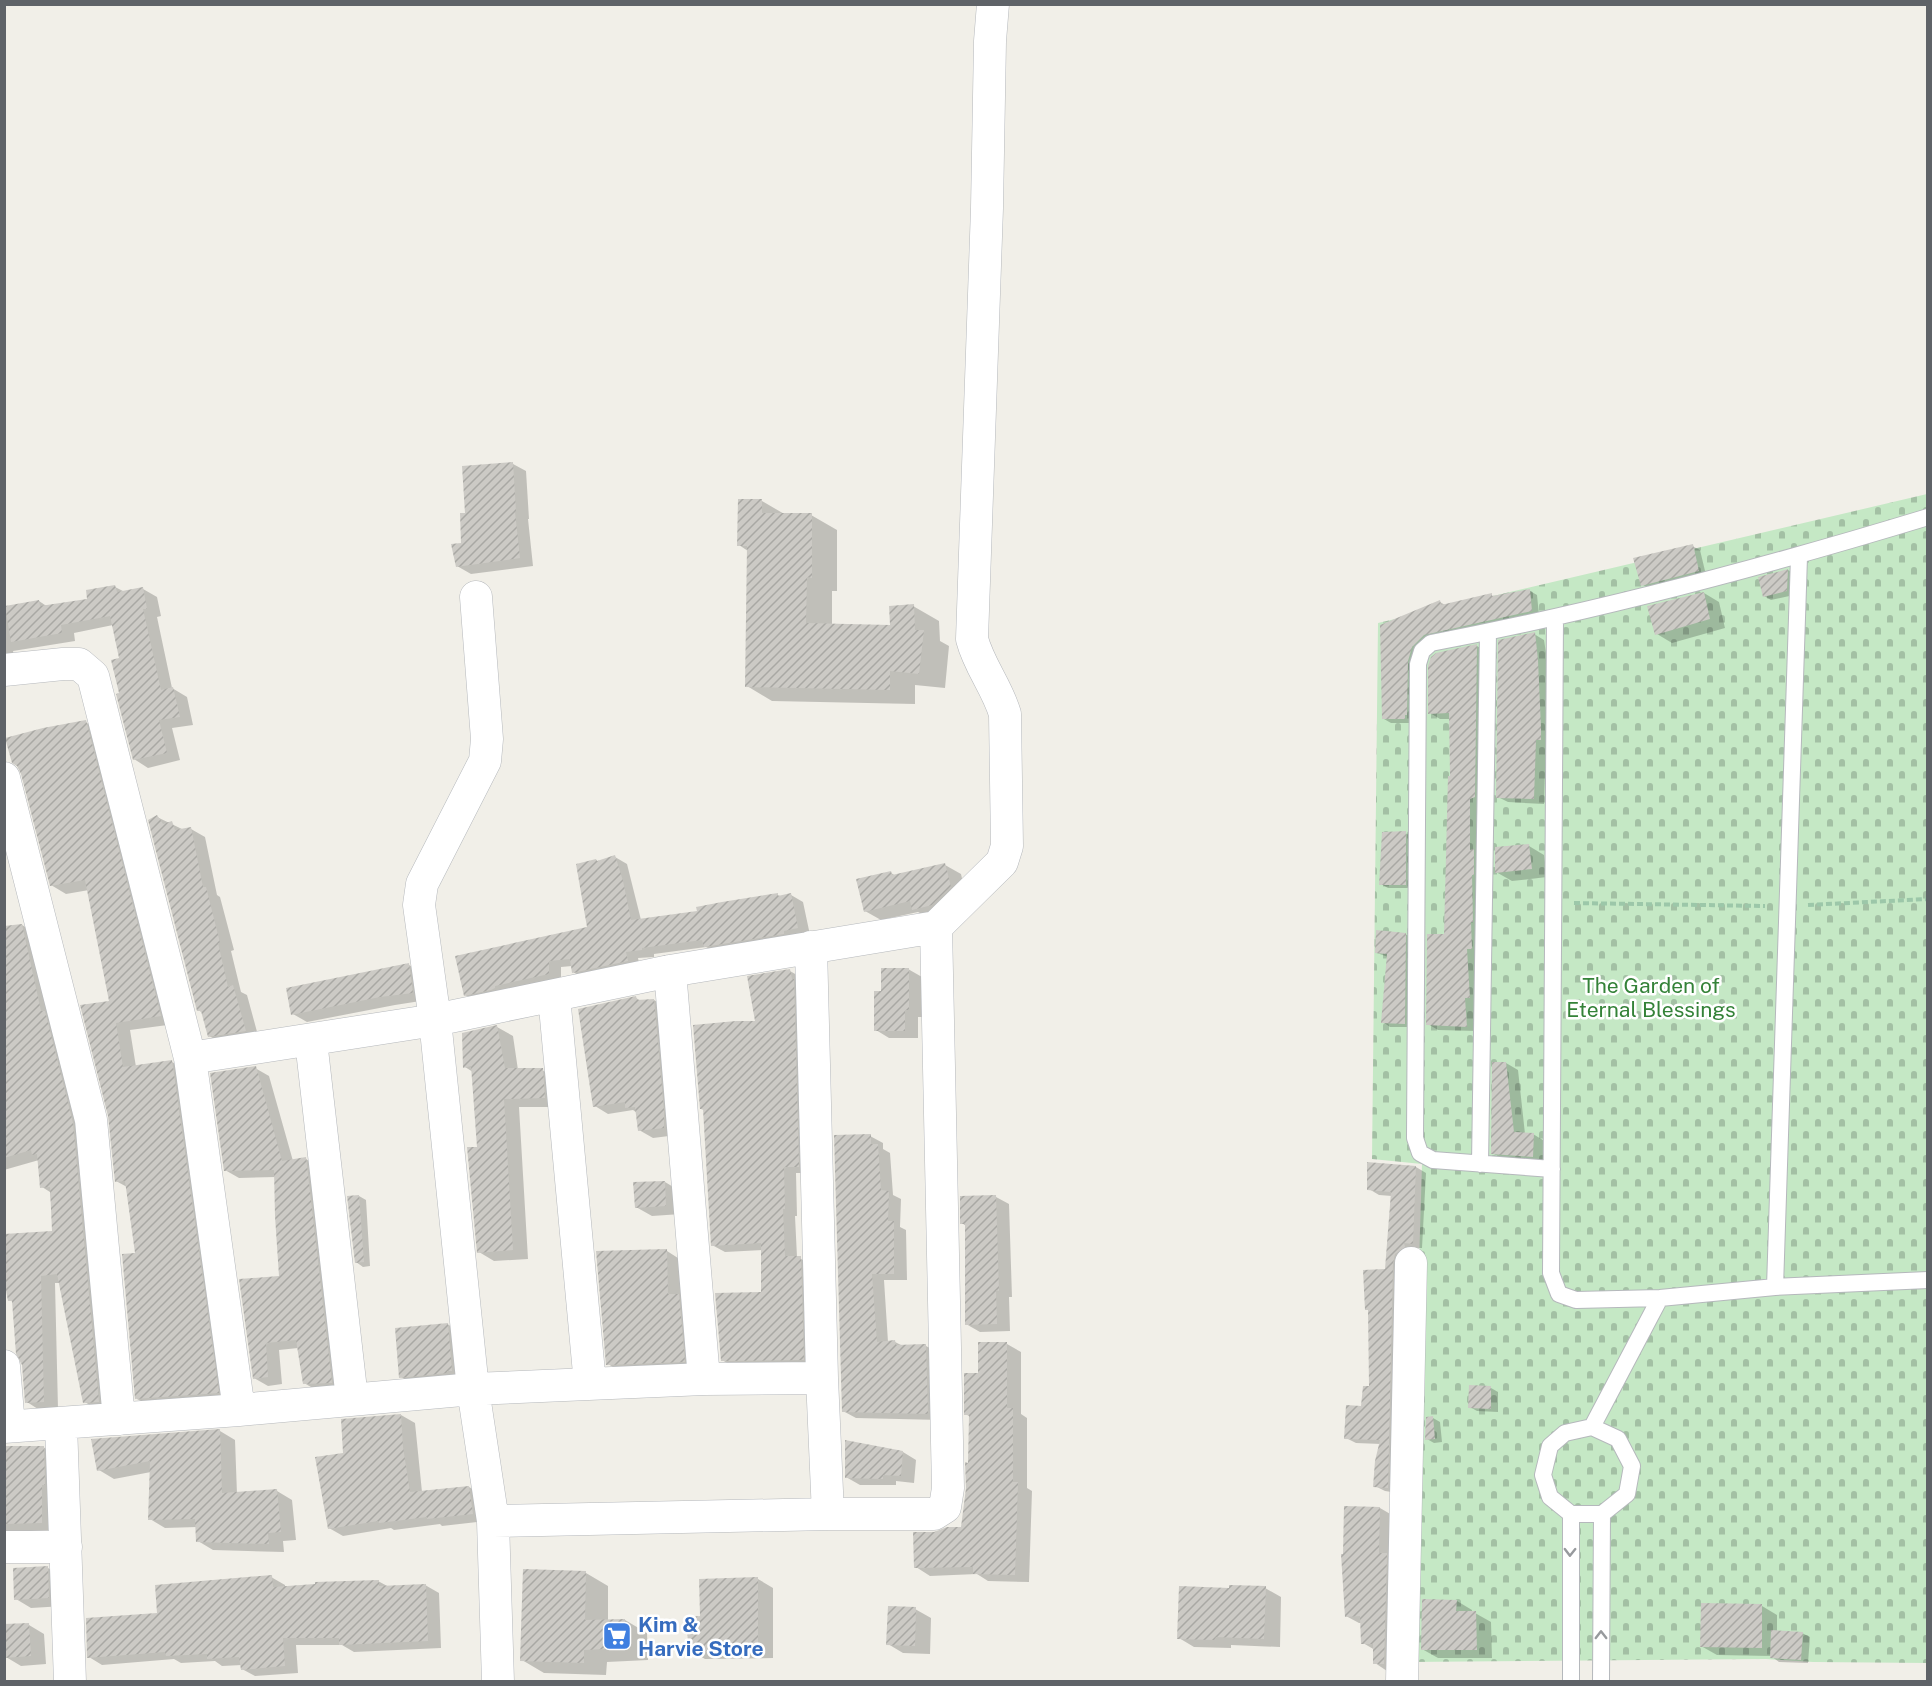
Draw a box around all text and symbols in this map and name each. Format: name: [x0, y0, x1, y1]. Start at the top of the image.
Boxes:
park label: The Garden of Eternal Blessings: [1566, 973, 1736, 1022]
one-way arrow: [1564, 1547, 1577, 1556]
place label: Kim & Harvie Store: [638, 1612, 764, 1661]
supermarket icon: Kim & Harvie Store: [601, 1620, 633, 1652]
one-way arrow: [1595, 1631, 1607, 1640]

